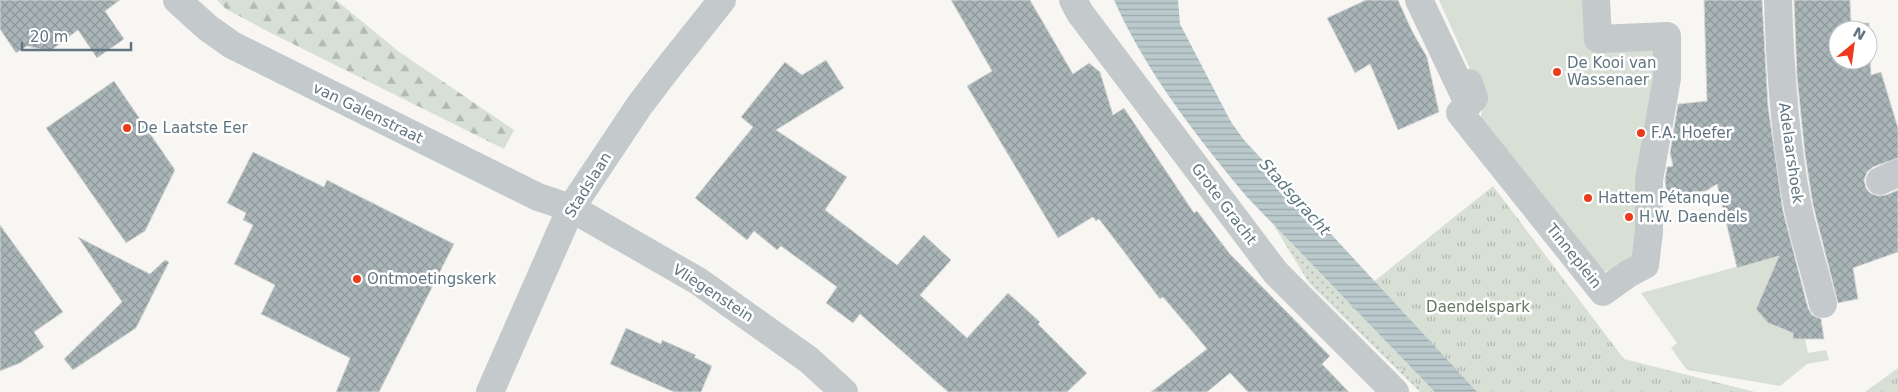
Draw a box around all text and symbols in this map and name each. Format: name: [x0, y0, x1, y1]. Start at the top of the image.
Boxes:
scale bar: [22, 20, 131, 52]
north arrow: [1828, 20, 1878, 70]
text: N: [1850, 24, 1868, 43]
text: 20 m: [30, 28, 68, 46]
place label: De Kooi van Wassenaer: [1567, 54, 1657, 89]
marker: De Kooi van Wassenaer: [1551, 66, 1563, 78]
street label: van Galenstraat: [310, 79, 426, 147]
street label: Adelaarshoek: [1775, 101, 1807, 205]
place label: De Laatste Eer: [137, 119, 249, 137]
marker: De Laatste Eer: [121, 122, 133, 134]
place label: F.A. Hoefer: [1651, 124, 1733, 142]
marker: F.A. Hoefer: [1635, 127, 1647, 139]
street label: Stadslaan: [561, 149, 615, 221]
water label: Stadsgracht: [1256, 155, 1335, 240]
street label: Grote Gracht: [1188, 160, 1260, 248]
place label: Hattem Pétanque: [1598, 189, 1729, 207]
marker: Hattem Pétanque: [1582, 192, 1594, 204]
place label: H.W. Daendels: [1639, 208, 1748, 226]
marker: H.W. Daendels: [1623, 211, 1635, 223]
street label: Tinneplein: [1542, 219, 1605, 292]
street label: Vliegenstein: [669, 260, 757, 326]
place label: Ontmoetingskerk: [367, 270, 497, 288]
marker: Ontmoetingskerk: [351, 273, 363, 285]
park label: Daendelspark: [1426, 298, 1530, 316]

